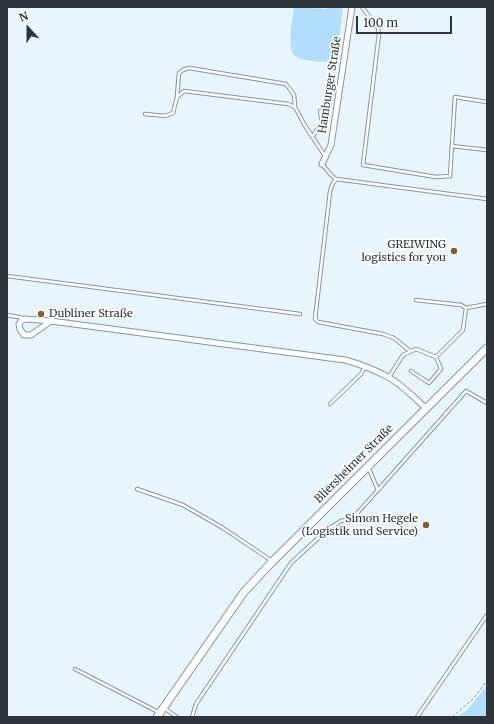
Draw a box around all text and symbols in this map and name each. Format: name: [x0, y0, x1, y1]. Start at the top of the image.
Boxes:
north arrow: [8, 8, 48, 48]
scale bar: [358, 8, 454, 34]
text: N: [17, 9, 30, 25]
text: 100 m: [363, 15, 398, 30]
street label: Hamburger Straße: [316, 36, 344, 134]
place label: GREIWING logistics for you: [361, 238, 446, 264]
marker: GREIWING logistics for you: [449, 246, 459, 256]
place label: Dubliner Straße: [49, 307, 133, 321]
marker: Dubliner Straße: [36, 309, 46, 319]
street label: Bliersheimer Straße: [312, 422, 396, 506]
place label: Simon Hegele (Logistik und Service): [302, 512, 418, 538]
marker: Simon Hegele (Logistik und Service): [421, 520, 431, 530]

